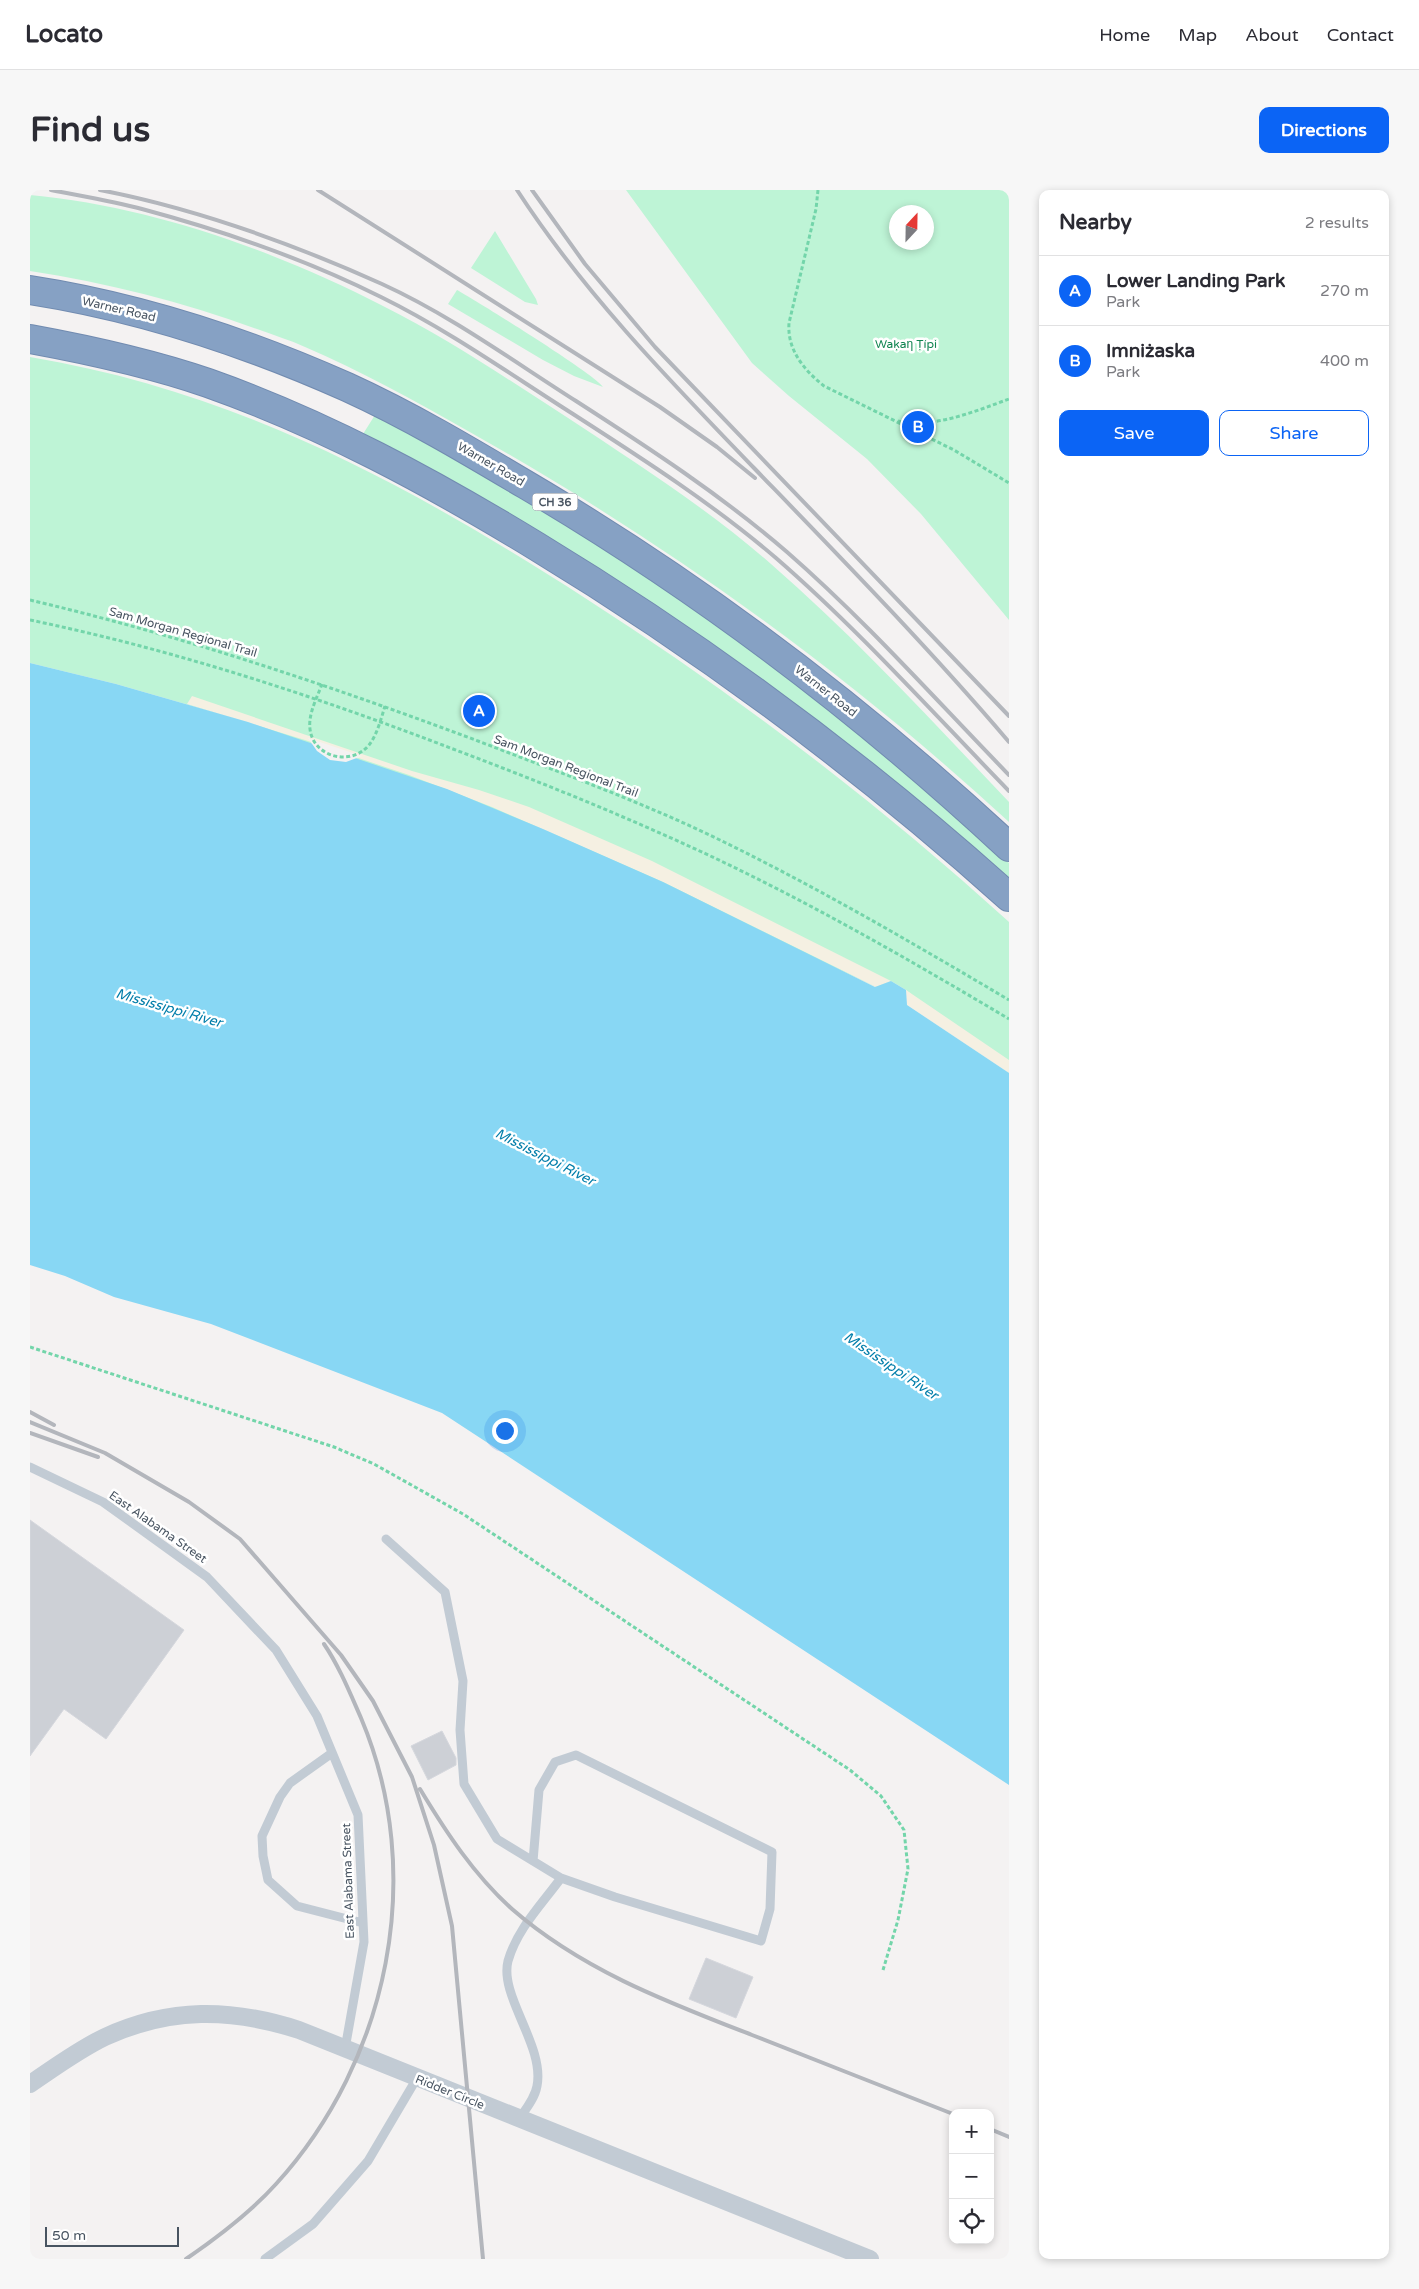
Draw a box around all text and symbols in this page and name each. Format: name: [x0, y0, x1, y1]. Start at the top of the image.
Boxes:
text: Locato: [25, 20, 103, 49]
text: Home: [1099, 24, 1150, 46]
text: Map: [1178, 24, 1217, 46]
text: About: [1245, 24, 1299, 46]
text: Contact: [1327, 24, 1394, 46]
button: Directions: [1259, 107, 1389, 153]
text: Find us: [30, 109, 150, 151]
north arrow: [889, 205, 934, 250]
text: Nearby: [1059, 210, 1132, 235]
text: 2 results: [1305, 213, 1369, 233]
text: Lower Landing Park: [1106, 270, 1285, 292]
text: A: [1069, 281, 1081, 301]
text: 270 m: [1320, 281, 1369, 301]
text: Park: [1106, 292, 1140, 312]
street label: Warner Road: [81, 294, 157, 324]
park label: Waḳaƞ Ṭípi: [875, 337, 937, 351]
text: Imniżaska: [1106, 340, 1195, 362]
text: B: [1069, 351, 1081, 371]
text: 400 m: [1320, 351, 1369, 371]
text: Park: [1106, 362, 1140, 382]
pin: B: [902, 408, 934, 446]
button: Save: [1059, 410, 1209, 456]
button: Share: [1219, 410, 1369, 456]
street label: Warner Road: [455, 439, 527, 489]
road number: CH 36: [532, 494, 578, 510]
street label: Sam Morgan Regional Trail: [107, 604, 259, 660]
street label: Warner Road: [792, 662, 860, 720]
pin: A: [463, 692, 495, 730]
street label: Sam Morgan Regional Trail: [492, 732, 640, 800]
water label: Mississippi River: [114, 985, 226, 1032]
water label: Mississippi River: [492, 1125, 599, 1190]
water label: Mississippi River: [841, 1328, 943, 1405]
your location: [492, 1418, 518, 1444]
street label: East Alabama Street: [107, 1488, 210, 1566]
street label: East Alabama Street: [339, 1822, 357, 1939]
street label: Ridder Circle: [413, 2072, 487, 2112]
map controls: [949, 2109, 994, 2244]
button: +: [949, 2109, 994, 2154]
button: −: [949, 2154, 994, 2199]
button: locate: [949, 2199, 994, 2244]
scale bar: [45, 2224, 179, 2247]
text: 50 m: [52, 2227, 86, 2244]

